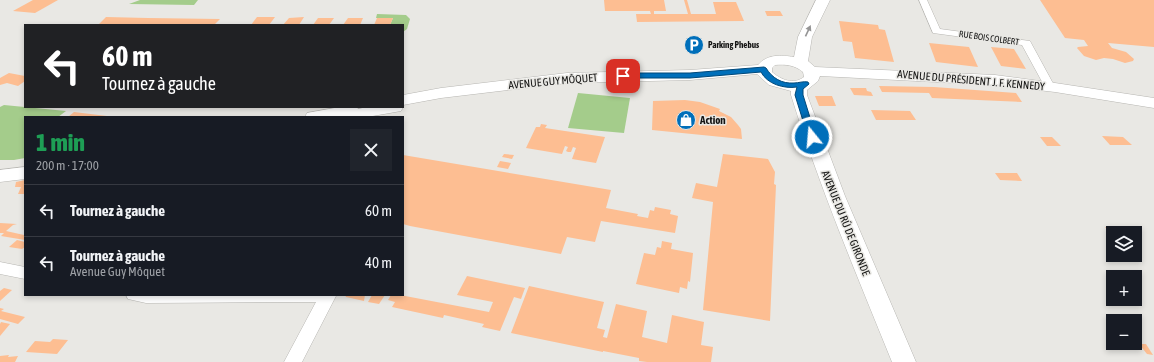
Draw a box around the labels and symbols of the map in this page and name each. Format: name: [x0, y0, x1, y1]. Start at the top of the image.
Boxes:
one-way arrow: [806, 24, 812, 36]
street label: RUE BOIS COLBERT: [958, 29, 1020, 47]
parking icon: Parking Phebus: [683, 34, 705, 56]
place label: Parking Phebus: [708, 40, 760, 50]
pin: [606, 59, 640, 93]
street label: AVENUE DU PRÉSIDENT J. F. KENNEDY: [897, 68, 1045, 92]
street label: AVENUE GUY MÔQUET: [508, 71, 598, 91]
shop icon: Action: [675, 109, 697, 131]
place label: Action: [699, 114, 726, 126]
position arrow: [791, 116, 833, 158]
street label: AVENUE DU RÛ DE GIRONDE: [819, 169, 873, 278]

